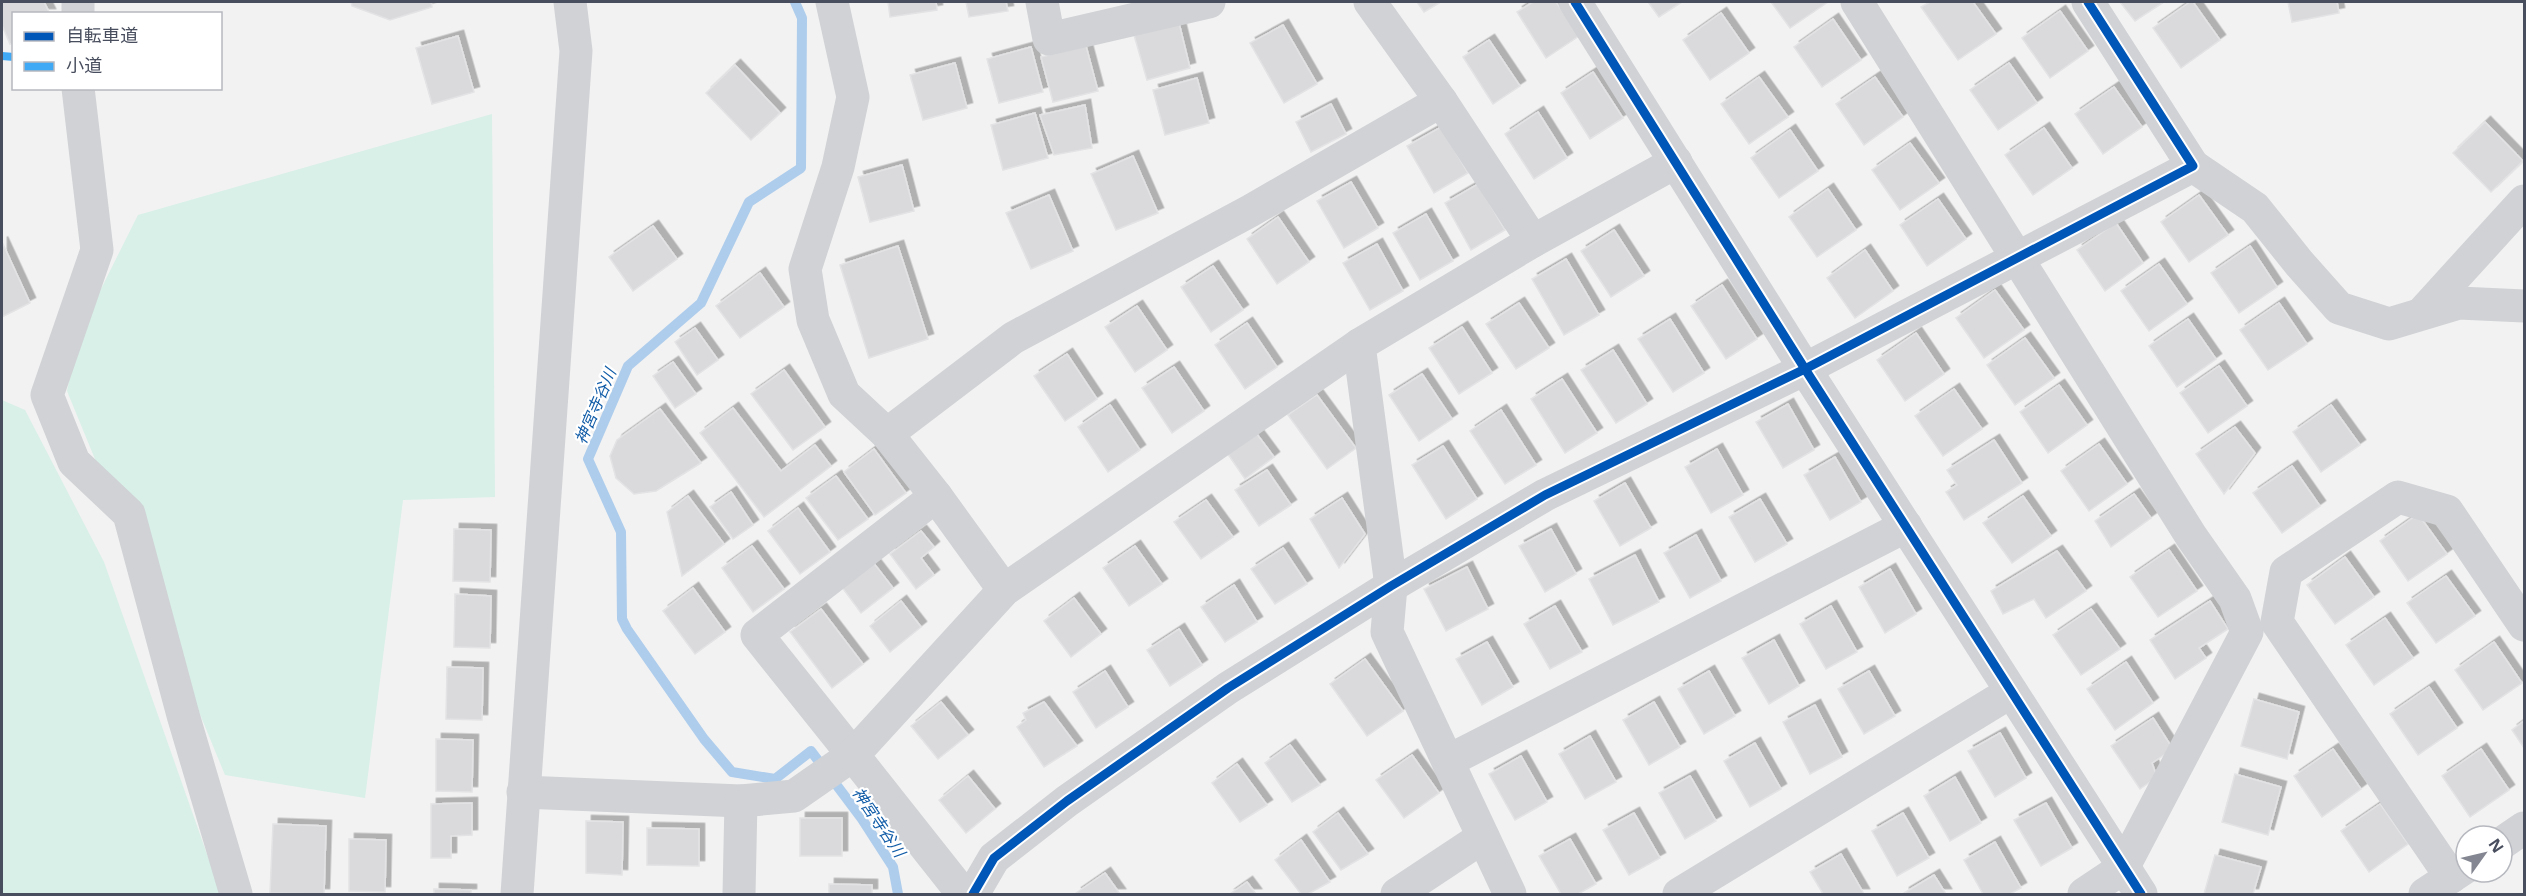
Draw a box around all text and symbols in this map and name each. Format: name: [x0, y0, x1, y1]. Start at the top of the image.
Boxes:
legend: [12, 12, 222, 90]
text: 自転車道: [66, 23, 138, 47]
text: 小道: [66, 53, 102, 77]
water label: 神宮寺谷川: [569, 363, 622, 447]
water label: 神宮寺谷川: [848, 783, 912, 863]
north arrow: [2454, 824, 2514, 884]
text: N: [2484, 834, 2509, 857]

